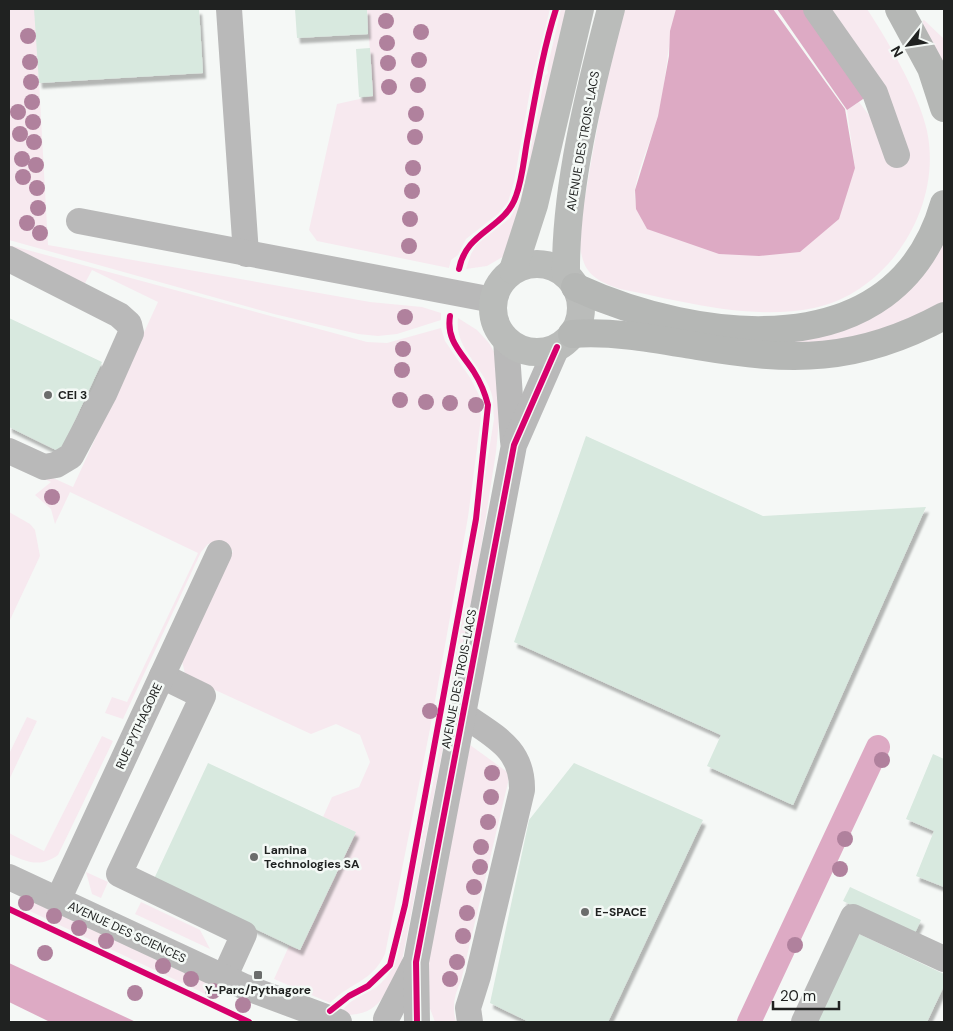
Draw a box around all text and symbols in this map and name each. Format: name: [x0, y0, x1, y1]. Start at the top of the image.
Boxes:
north arrow: [883, 20, 933, 70]
text: N: [886, 43, 907, 60]
street label: AVENUE DES TROIS-LACS: [563, 70, 603, 212]
place label: CEI 3: [58, 387, 87, 403]
marker: CEI 3: [42, 389, 54, 401]
street label: AVENUE DES TROIS-LACS: [438, 608, 480, 750]
street label: RUE PYTHAGORE: [112, 680, 166, 772]
place label: Lamina Technologies SA: [264, 842, 360, 872]
marker: Lamina Technologies SA: [248, 851, 260, 863]
street label: AVENUE DES SCIENCES: [65, 898, 189, 966]
place label: E-SPACE: [595, 904, 647, 920]
marker: E-SPACE: [579, 906, 591, 918]
marker: Y-Parc/Pythagore: [252, 969, 264, 981]
scale bar: [773, 978, 839, 1010]
place label: Y-Parc/Pythagore: [205, 982, 311, 998]
text: 20 m: [780, 986, 816, 1006]

